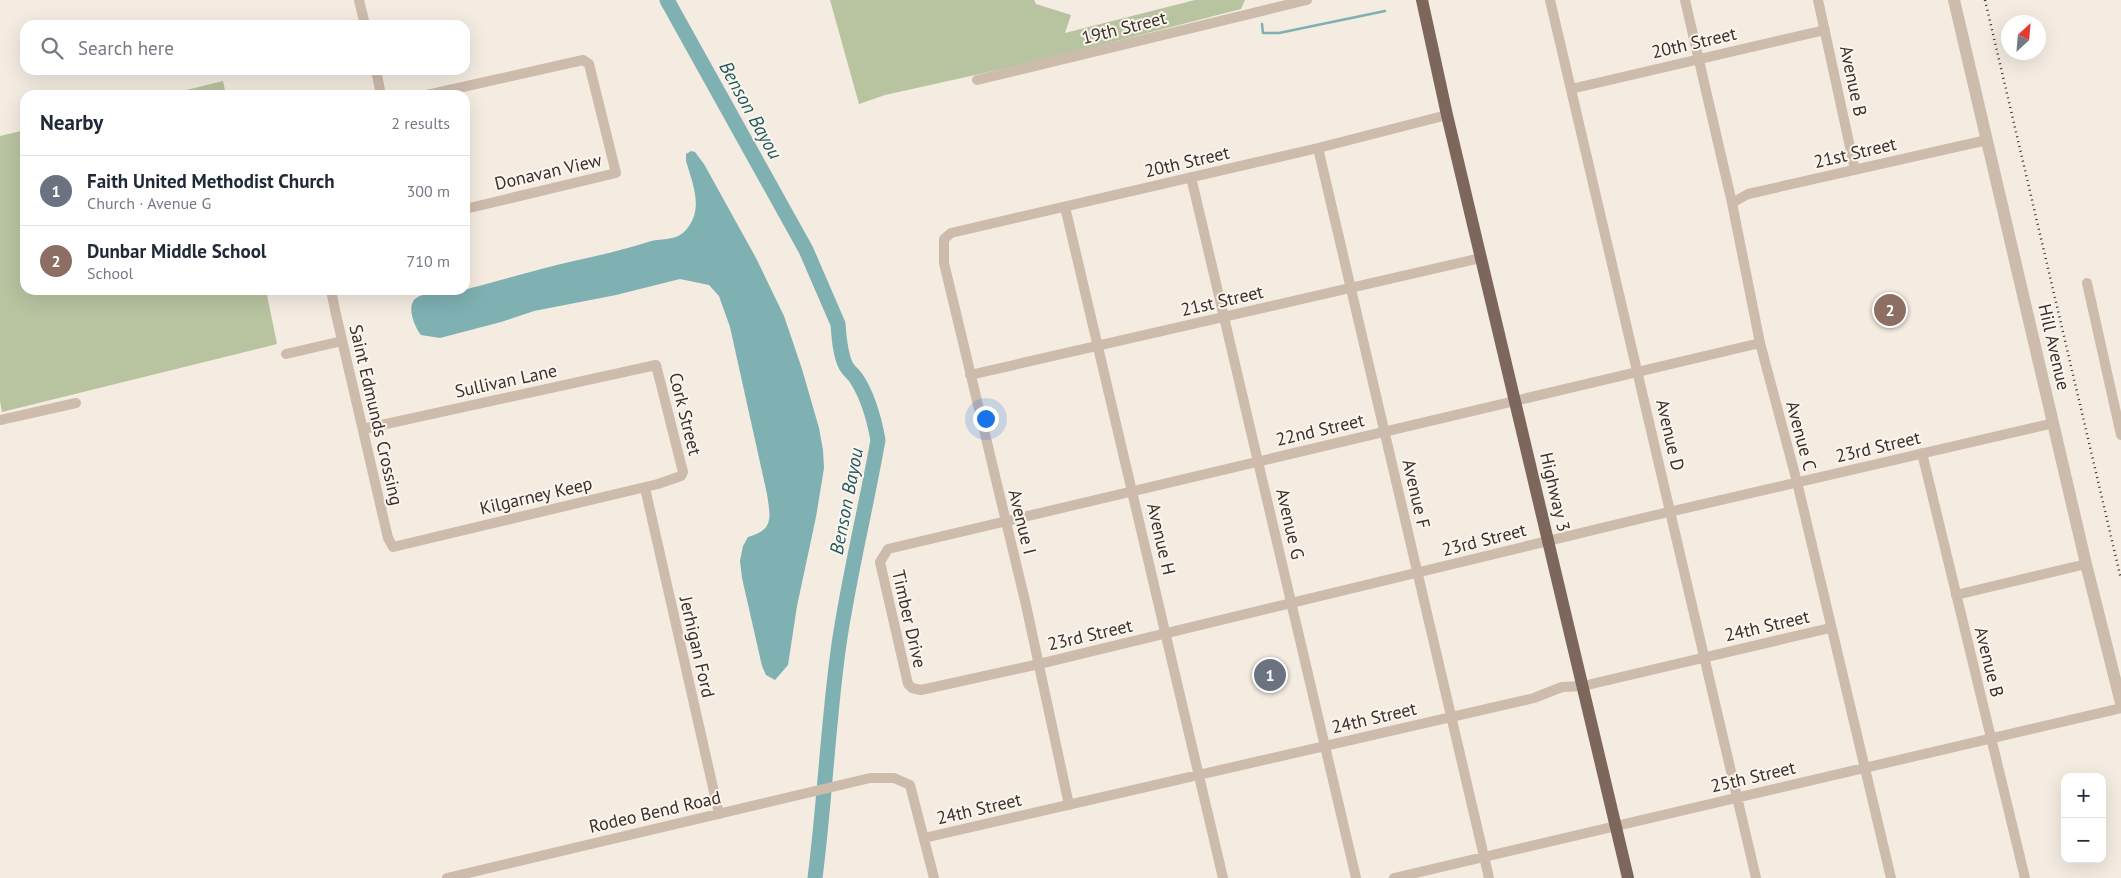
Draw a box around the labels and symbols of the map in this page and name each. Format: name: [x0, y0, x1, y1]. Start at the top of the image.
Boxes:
street label: 19th Street: [1079, 6, 1169, 49]
north arrow: [2001, 15, 2046, 60]
street label: 20th Street: [1649, 22, 1739, 63]
street label: Avenue B: [1835, 44, 1872, 118]
water label: Benson Bayou: [714, 57, 788, 163]
street label: 21st Street: [1811, 132, 1898, 173]
street label: 20th Street: [1142, 141, 1232, 182]
street label: Donavan View: [492, 148, 604, 195]
street label: 21st Street: [1178, 280, 1265, 321]
pin: 2: [1874, 291, 1906, 329]
street label: Hill Avenue: [2033, 301, 2076, 392]
street label: Saint Edmunds Crossing: [344, 322, 408, 508]
street label: Sullivan Lane: [453, 358, 559, 403]
street label: Cork Street: [664, 370, 707, 458]
street label: Avenue D: [1651, 397, 1690, 473]
street label: Avenue C: [1781, 398, 1822, 473]
your location: [973, 406, 999, 432]
street label: 22nd Street: [1273, 408, 1366, 451]
street label: 23rd Street: [1833, 426, 1922, 467]
water label: Benson Bayou: [824, 445, 868, 556]
street label: Highway 3: [1535, 450, 1576, 534]
street label: Avenue F: [1397, 457, 1436, 531]
street label: Kilgarney Keep: [477, 471, 594, 520]
street label: Avenue G: [1271, 486, 1310, 562]
street label: Avenue I: [1003, 487, 1042, 557]
street label: Avenue H: [1142, 501, 1181, 577]
street label: 23rd Street: [1439, 518, 1528, 561]
street label: Timber Drive: [887, 568, 932, 670]
street label: Jerhigan Ford: [674, 593, 720, 700]
street label: 24th Street: [1722, 605, 1812, 646]
street label: 23rd Street: [1045, 614, 1134, 655]
street label: Avenue B: [1970, 624, 2009, 699]
pin: 1: [1254, 656, 1286, 694]
street label: 24th Street: [1329, 697, 1419, 738]
street label: 25th Street: [1708, 756, 1798, 797]
street label: Rodeo Bend Road: [587, 785, 723, 838]
street label: 24th Street: [934, 788, 1024, 829]

